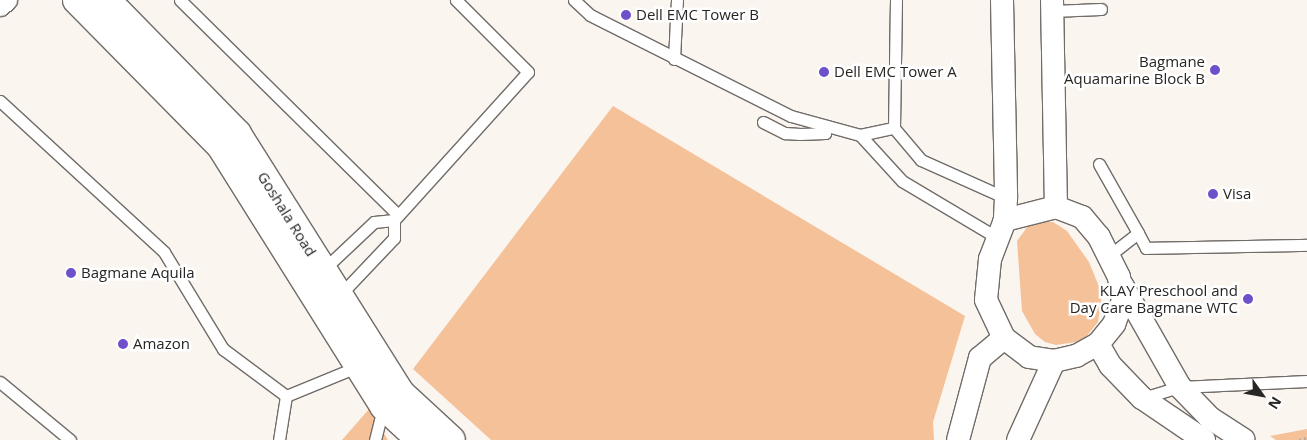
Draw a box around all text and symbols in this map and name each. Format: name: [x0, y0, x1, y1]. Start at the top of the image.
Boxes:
place label: Dell EMC Tower B: [636, 6, 759, 24]
marker: Dell EMC Tower B: [620, 9, 632, 21]
place label: Bagmane Aquamarine Block B: [1064, 52, 1205, 87]
place label: Dell EMC Tower A: [834, 63, 957, 81]
marker: Bagmane Aquamarine Block B: [1209, 64, 1221, 76]
marker: Dell EMC Tower A: [818, 66, 830, 78]
street label: Goshala Road: [254, 168, 320, 260]
place label: Visa: [1223, 185, 1251, 203]
marker: Visa: [1207, 188, 1219, 200]
place label: Bagmane Aquila: [81, 264, 195, 282]
marker: Bagmane Aquila: [65, 267, 77, 279]
place label: KLAY Preschool and Day Care Bagmane WTC: [1070, 281, 1238, 316]
marker: KLAY Preschool and Day Care Bagmane WTC: [1242, 293, 1254, 305]
place label: Amazon: [133, 335, 190, 353]
marker: Amazon: [117, 338, 129, 350]
north arrow: [1237, 370, 1287, 420]
text: N: [1264, 393, 1286, 413]

